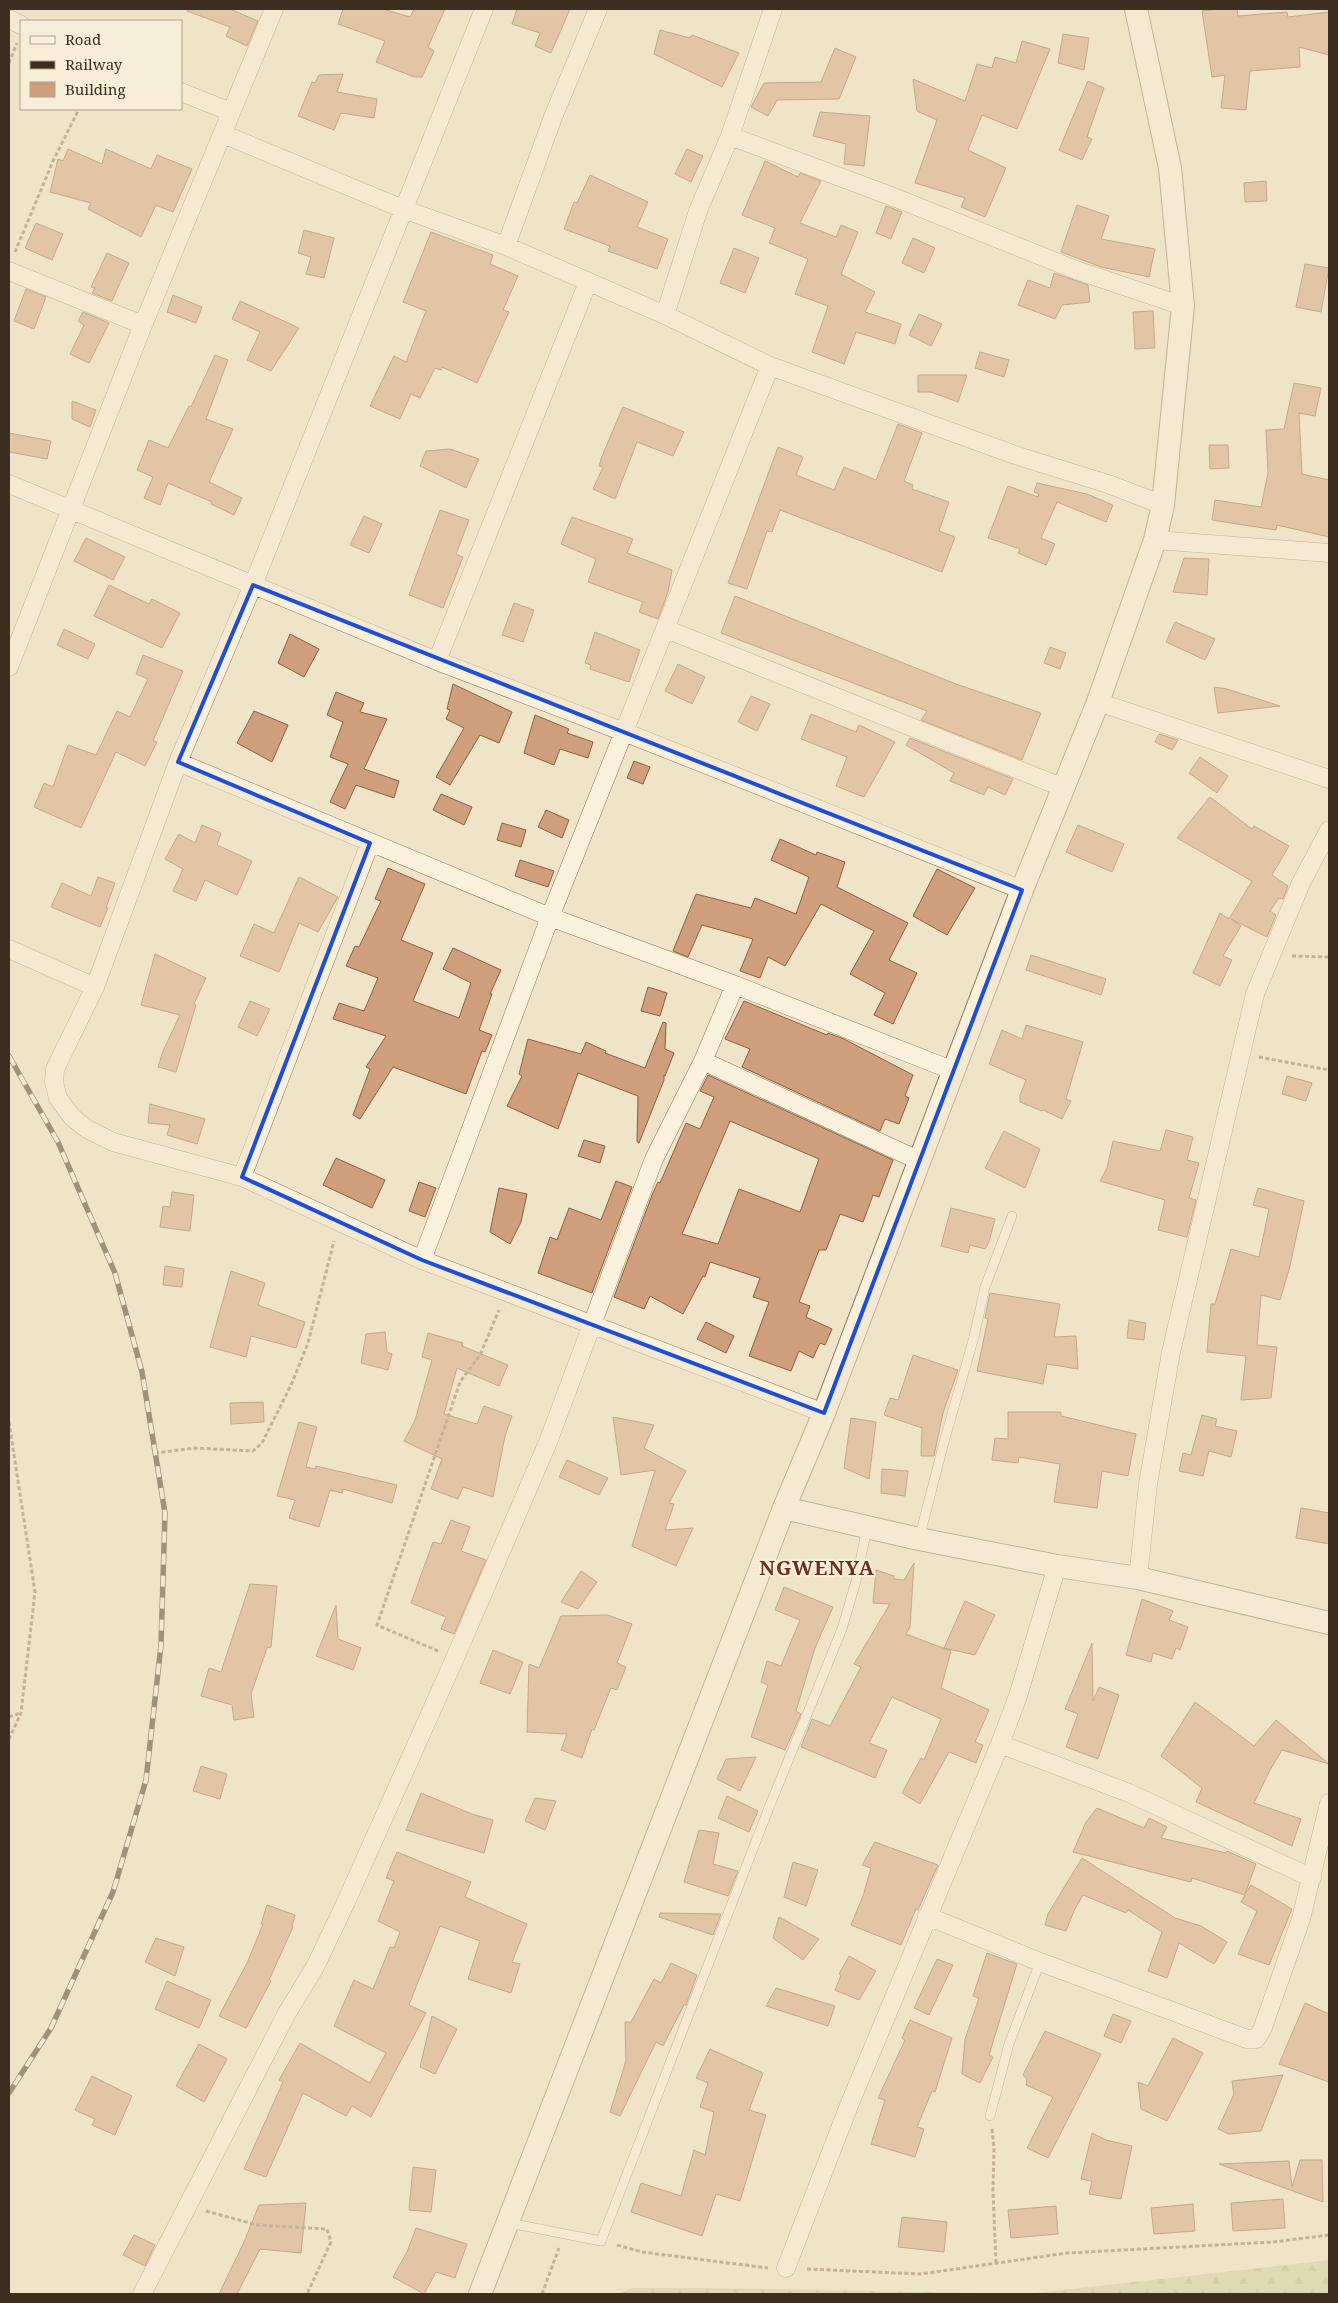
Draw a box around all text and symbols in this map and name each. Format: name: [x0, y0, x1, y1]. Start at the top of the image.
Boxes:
legend: [20, 20, 182, 110]
text: Road: [65, 29, 101, 49]
text: Railway: [65, 54, 123, 74]
text: Building: [65, 79, 126, 99]
district label: NGWENYA: [759, 1554, 875, 1581]

